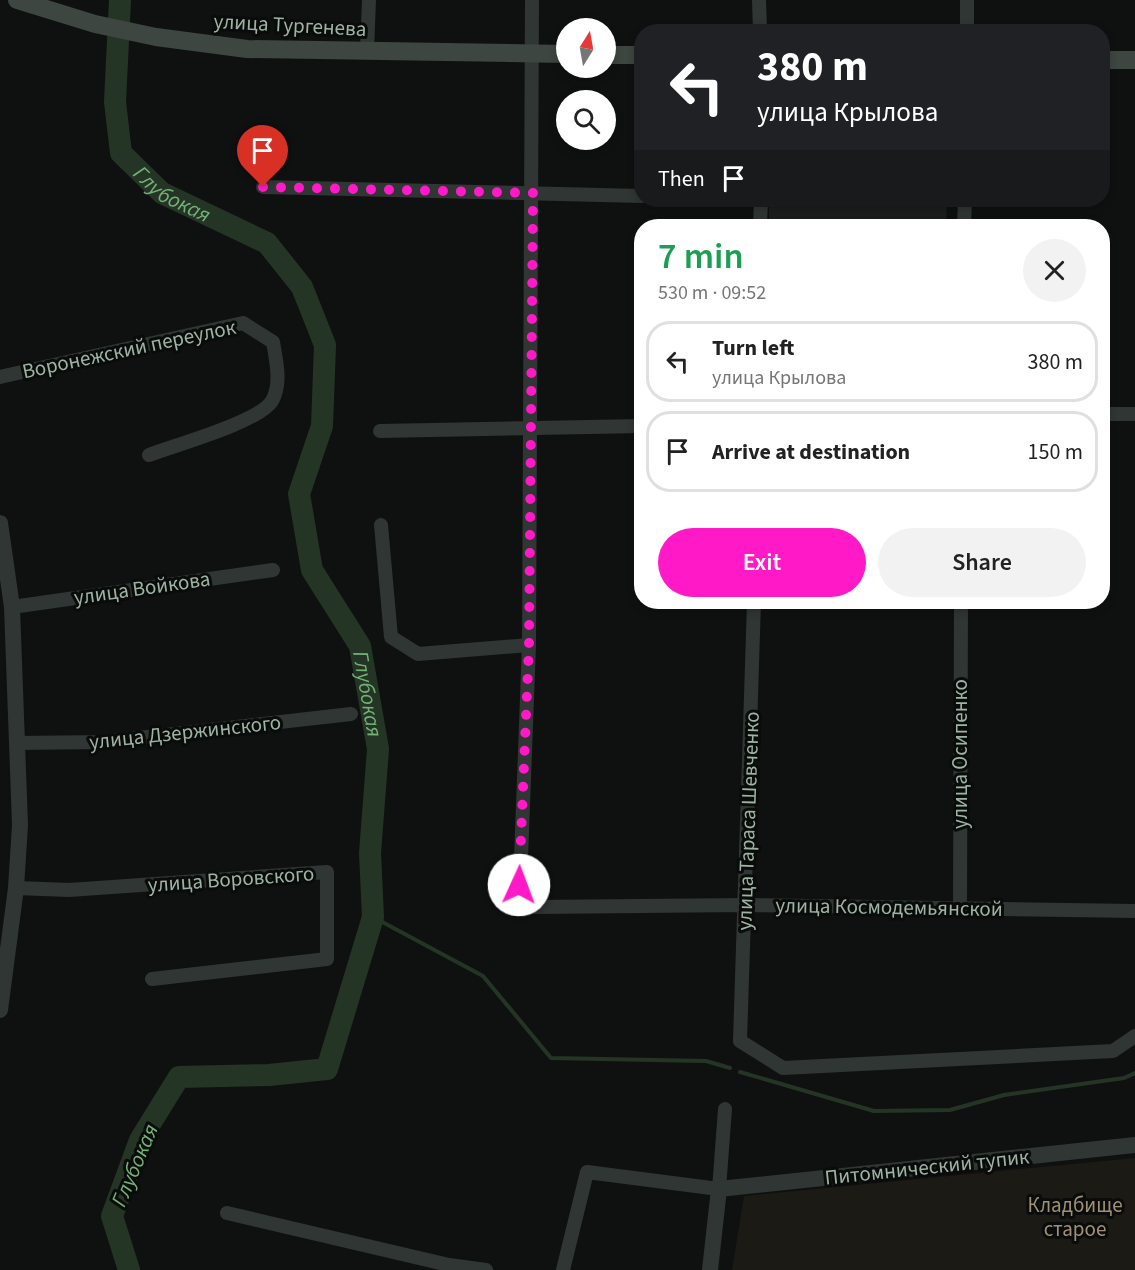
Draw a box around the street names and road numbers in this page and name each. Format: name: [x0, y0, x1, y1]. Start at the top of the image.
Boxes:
street label: улица Тургенева: [213, 6, 367, 44]
street label: Воронежский переулок: [19, 312, 239, 386]
street label: улица Войкова: [72, 564, 212, 612]
street label: улица Осипенко: [945, 679, 975, 829]
street label: улица Дзержинского: [88, 707, 282, 757]
street label: улица Тараса Шевченко: [729, 711, 767, 931]
street label: улица Воровского: [147, 858, 315, 900]
street label: улица Космодемьянской: [775, 890, 1003, 924]
street label: Питомнический тупик: [823, 1141, 1031, 1193]

